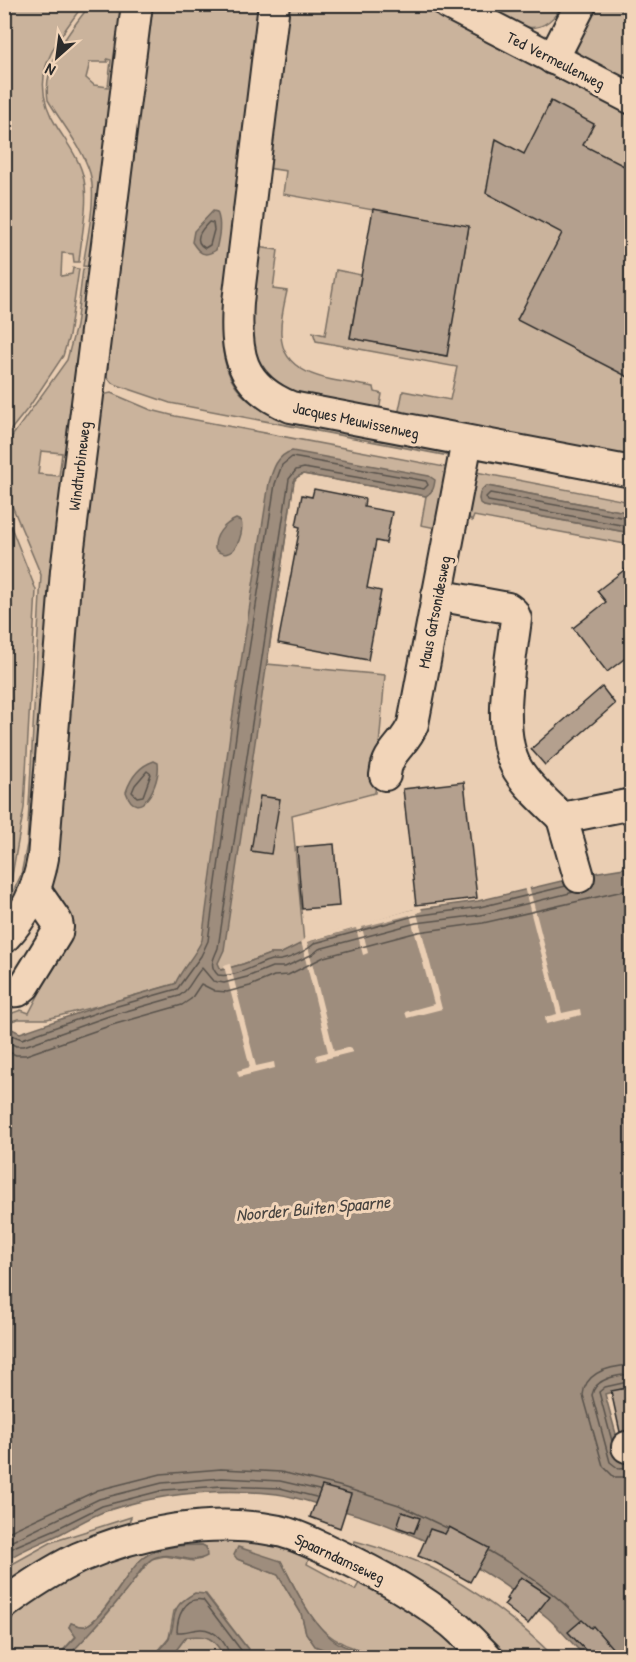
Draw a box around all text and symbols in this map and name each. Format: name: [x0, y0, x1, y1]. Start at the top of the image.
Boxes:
street label: Ted Vermeulenweg: [503, 26, 609, 94]
north arrow: [27, 27, 87, 87]
text: N: [41, 58, 59, 82]
street label: Jacques Meuwissenweg: [291, 396, 421, 444]
street label: Windturbineweg: [63, 420, 95, 512]
street label: Maus Gatsonidesweg: [412, 554, 456, 670]
water label: Noorder Buiten Spaarne: [235, 1189, 392, 1227]
street label: Spaarndamseweg: [291, 1528, 389, 1588]

